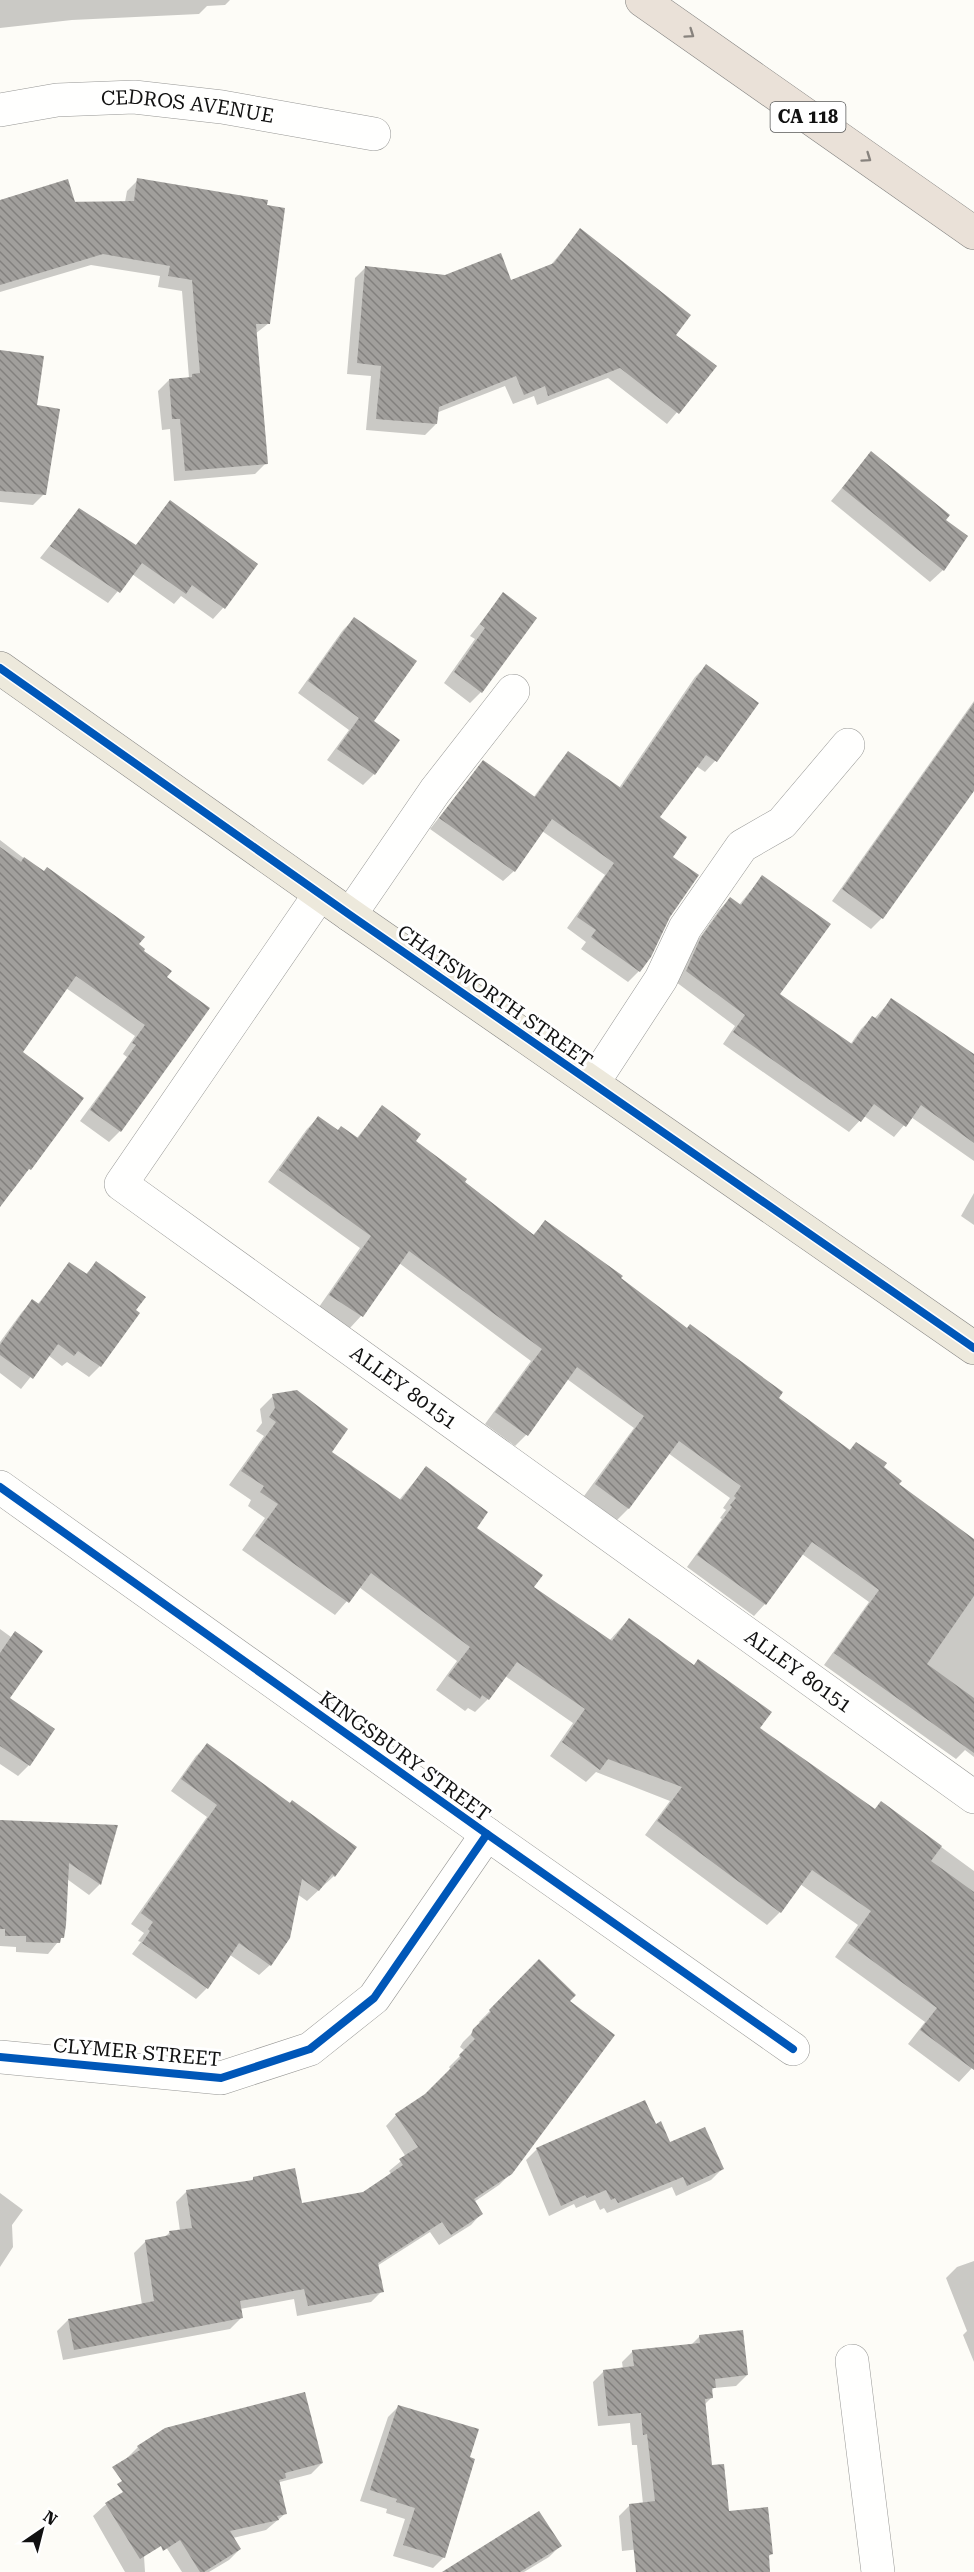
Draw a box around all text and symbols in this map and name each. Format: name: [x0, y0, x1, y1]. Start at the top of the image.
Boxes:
one-way arrow: [684, 27, 695, 38]
street label: CEDROS AVENUE: [100, 84, 276, 128]
road number: CA 118: [770, 102, 846, 132]
one-way arrow: [860, 151, 871, 162]
street label: CHATSWORTH STREET: [393, 919, 597, 1073]
street label: ALLEY 80151: [346, 1341, 462, 1434]
street label: ALLEY 80151: [740, 1624, 857, 1717]
street label: KINGSBURY STREET: [315, 1686, 495, 1826]
street label: CLYMER STREET: [52, 2033, 222, 2071]
north arrow: [12, 2500, 72, 2560]
text: N: [40, 2507, 61, 2529]

